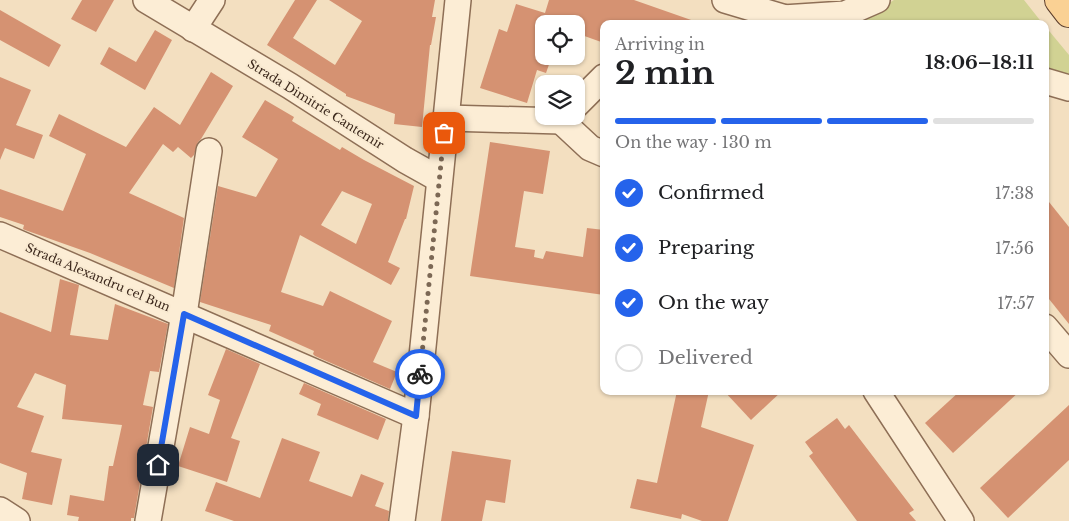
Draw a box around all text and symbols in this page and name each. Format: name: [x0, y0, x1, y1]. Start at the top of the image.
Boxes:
map controls: [535, 15, 585, 125]
button: locate: [535, 15, 585, 65]
text: Arriving in: [615, 34, 705, 54]
text: 18:06–18:11: [925, 51, 1034, 74]
text: 2 min: [615, 53, 715, 93]
street label: Strada Dimitrie Cantemir: [245, 56, 387, 152]
button: layers: [535, 75, 585, 125]
pin: [423, 112, 465, 154]
icon: bag: [430, 119, 458, 147]
text: On the way · 130 m: [615, 132, 772, 152]
icon: check: [615, 179, 643, 207]
text: Confirmed: [658, 181, 764, 204]
text: 17:38: [995, 183, 1034, 203]
icon: check: [615, 234, 643, 262]
text: Preparing: [658, 236, 754, 259]
text: 17:56: [995, 238, 1034, 258]
street label: Strada Alexandru cel Bun: [23, 240, 173, 314]
icon: check: [615, 289, 643, 317]
text: On the way: [658, 291, 769, 314]
text: 17:57: [997, 293, 1034, 313]
text: Delivered: [658, 346, 753, 369]
courier: [395, 349, 445, 399]
icon: bike: [406, 360, 434, 388]
pin: [137, 444, 179, 486]
icon: home: [144, 451, 172, 479]

